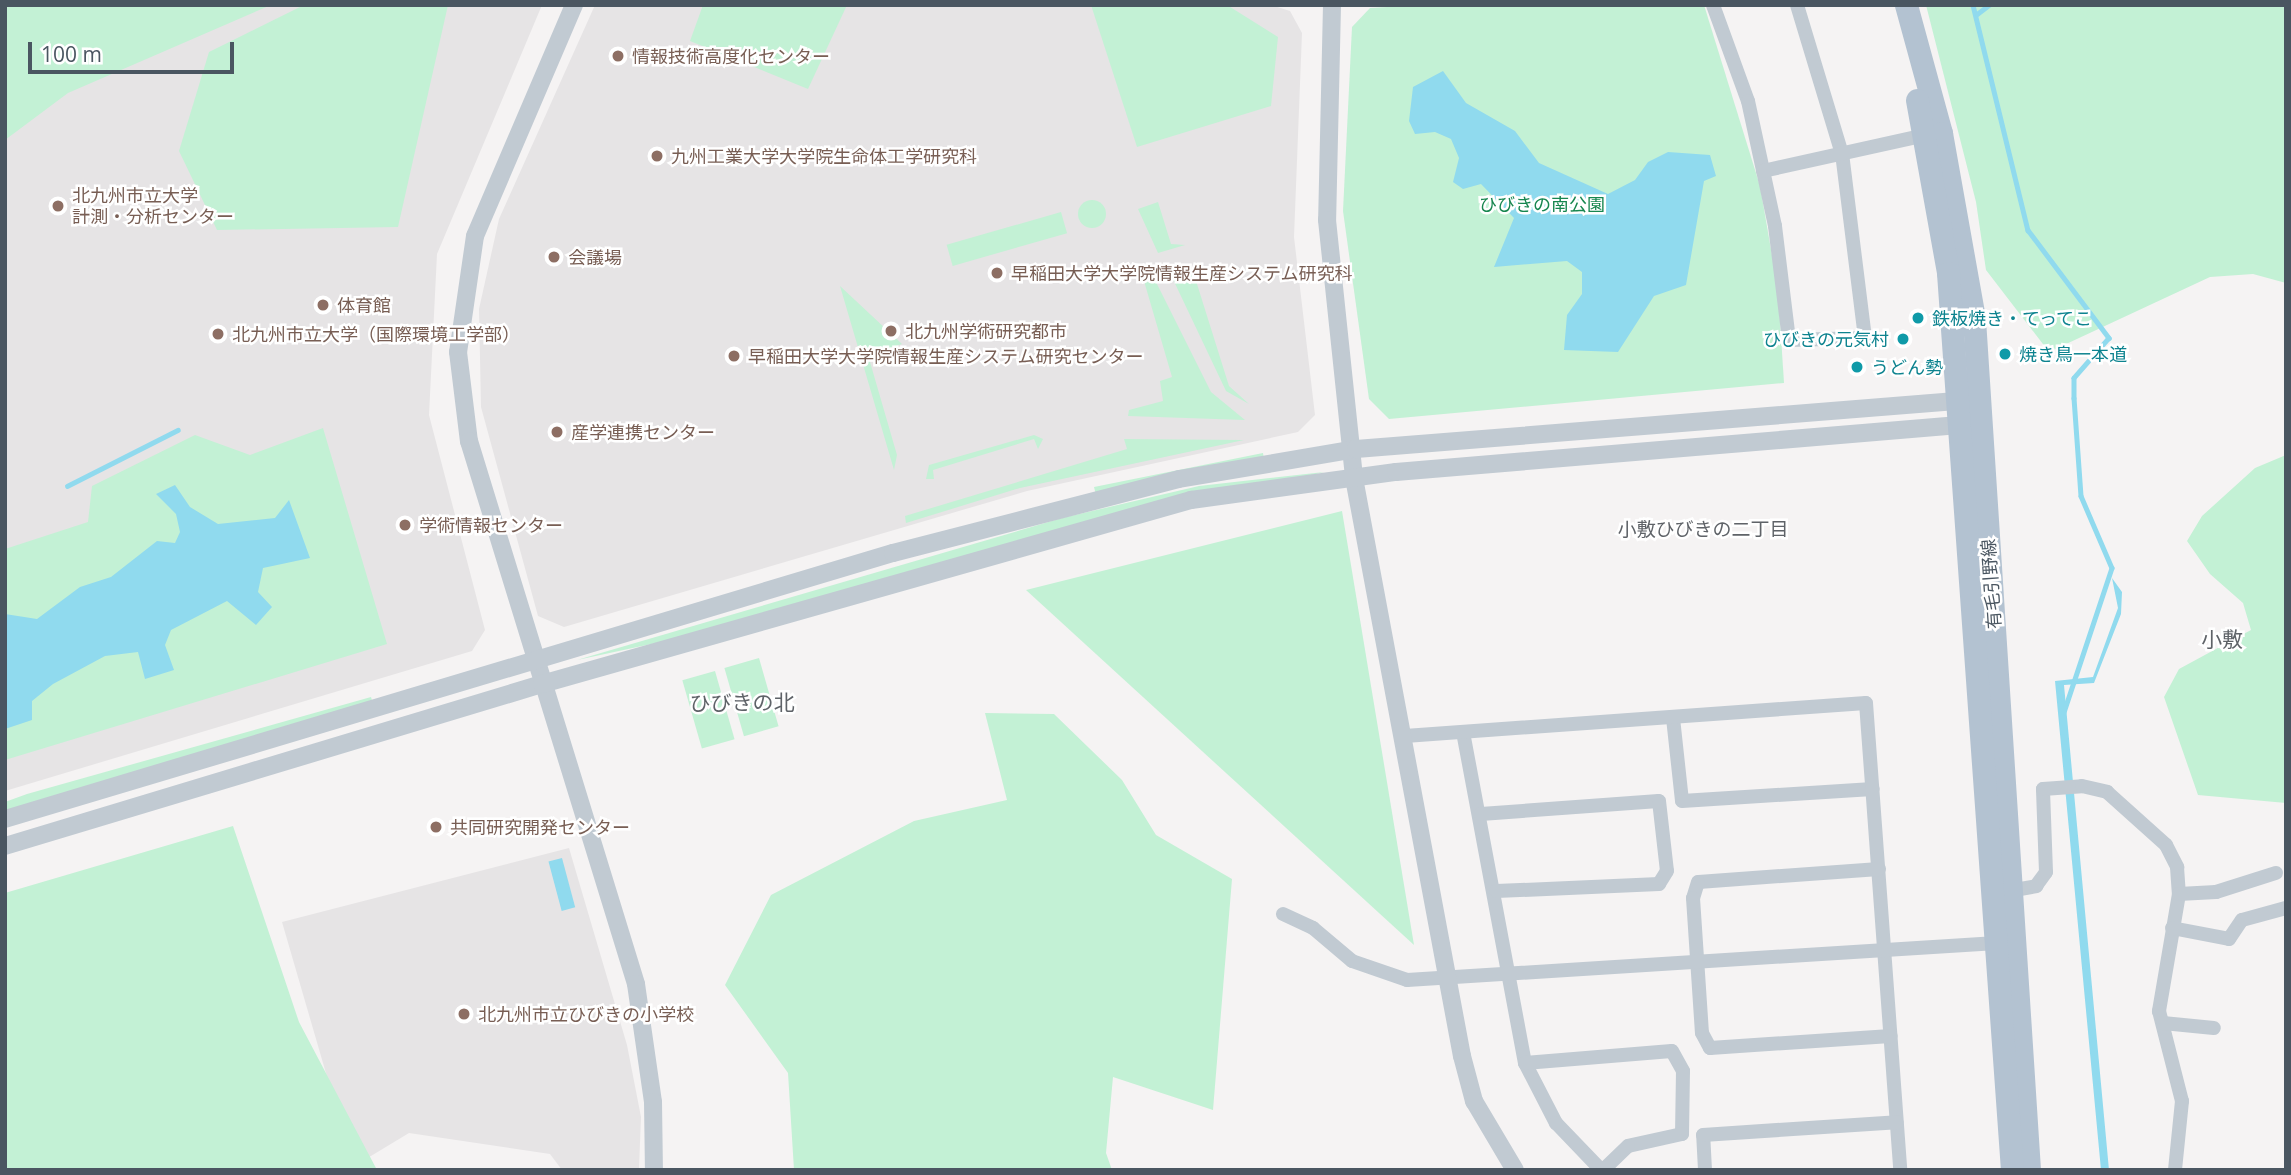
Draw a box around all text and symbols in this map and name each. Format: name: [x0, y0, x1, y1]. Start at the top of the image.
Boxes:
scale bar: [32, 28, 238, 72]
text: 100 m: [41, 40, 102, 68]
place label: 情報技術高度化センター: [632, 45, 830, 67]
marker: 情報技術高度化センター: [610, 48, 626, 64]
place label: 九州工業大学大学院生命体工学研究科: [671, 145, 977, 167]
marker: 九州工業大学大学院生命体工学研究科: [649, 148, 665, 164]
place label: 北九州市立大学 計測・分析センター: [72, 185, 234, 228]
park label: ひびきの南公園: [1479, 193, 1605, 215]
marker: 北九州市立大学 計測・分析センター: [50, 198, 66, 214]
place label: 会議場: [568, 246, 622, 268]
marker: 会議場: [546, 249, 562, 265]
place label: 早稲田大学大学院情報生産システム研究科: [1011, 262, 1353, 284]
marker: 早稲田大学大学院情報生産システム研究科: [989, 265, 1005, 281]
place label: 体育館: [337, 294, 391, 316]
marker: 体育館: [315, 297, 331, 313]
place label: 鉄板焼き・てってこ: [1932, 307, 2094, 329]
marker: 鉄板焼き・てってこ: [1910, 310, 1926, 326]
place label: 北九州学術研究都市: [905, 320, 1067, 342]
place label: 北九州市立大学（国際環境工学部）: [232, 323, 520, 345]
marker: 北九州学術研究都市: [883, 323, 899, 339]
marker: 北九州市立大学（国際環境工学部）: [210, 326, 226, 342]
place label: ひびきの元気村: [1763, 328, 1889, 350]
marker: ひびきの元気村: [1895, 331, 1911, 347]
place label: 焼き鳥一本道: [2019, 343, 2127, 365]
place label: 早稲田大学大学院情報生産システム研究センター: [748, 345, 1144, 367]
marker: 焼き鳥一本道: [1997, 346, 2013, 362]
marker: 早稲田大学大学院情報生産システム研究センター: [726, 348, 742, 364]
place label: うどん勢: [1871, 356, 1943, 378]
marker: うどん勢: [1849, 359, 1865, 375]
place label: 産学連携センター: [571, 421, 715, 443]
marker: 産学連携センター: [549, 424, 565, 440]
place label: 学術情報センター: [419, 514, 563, 536]
marker: 学術情報センター: [397, 517, 413, 533]
district label: 小敷ひびきの二丁目: [1618, 519, 1788, 541]
street label: 有毛引野線: [1977, 538, 2005, 630]
district label: 小敷: [2201, 626, 2243, 652]
district label: ひびきの北: [690, 689, 794, 715]
place label: 共同研究開発センター: [450, 816, 630, 838]
marker: 共同研究開発センター: [428, 819, 444, 835]
place label: 北九州市立ひびきの小学校: [478, 1003, 694, 1025]
marker: 北九州市立ひびきの小学校: [456, 1006, 472, 1022]

